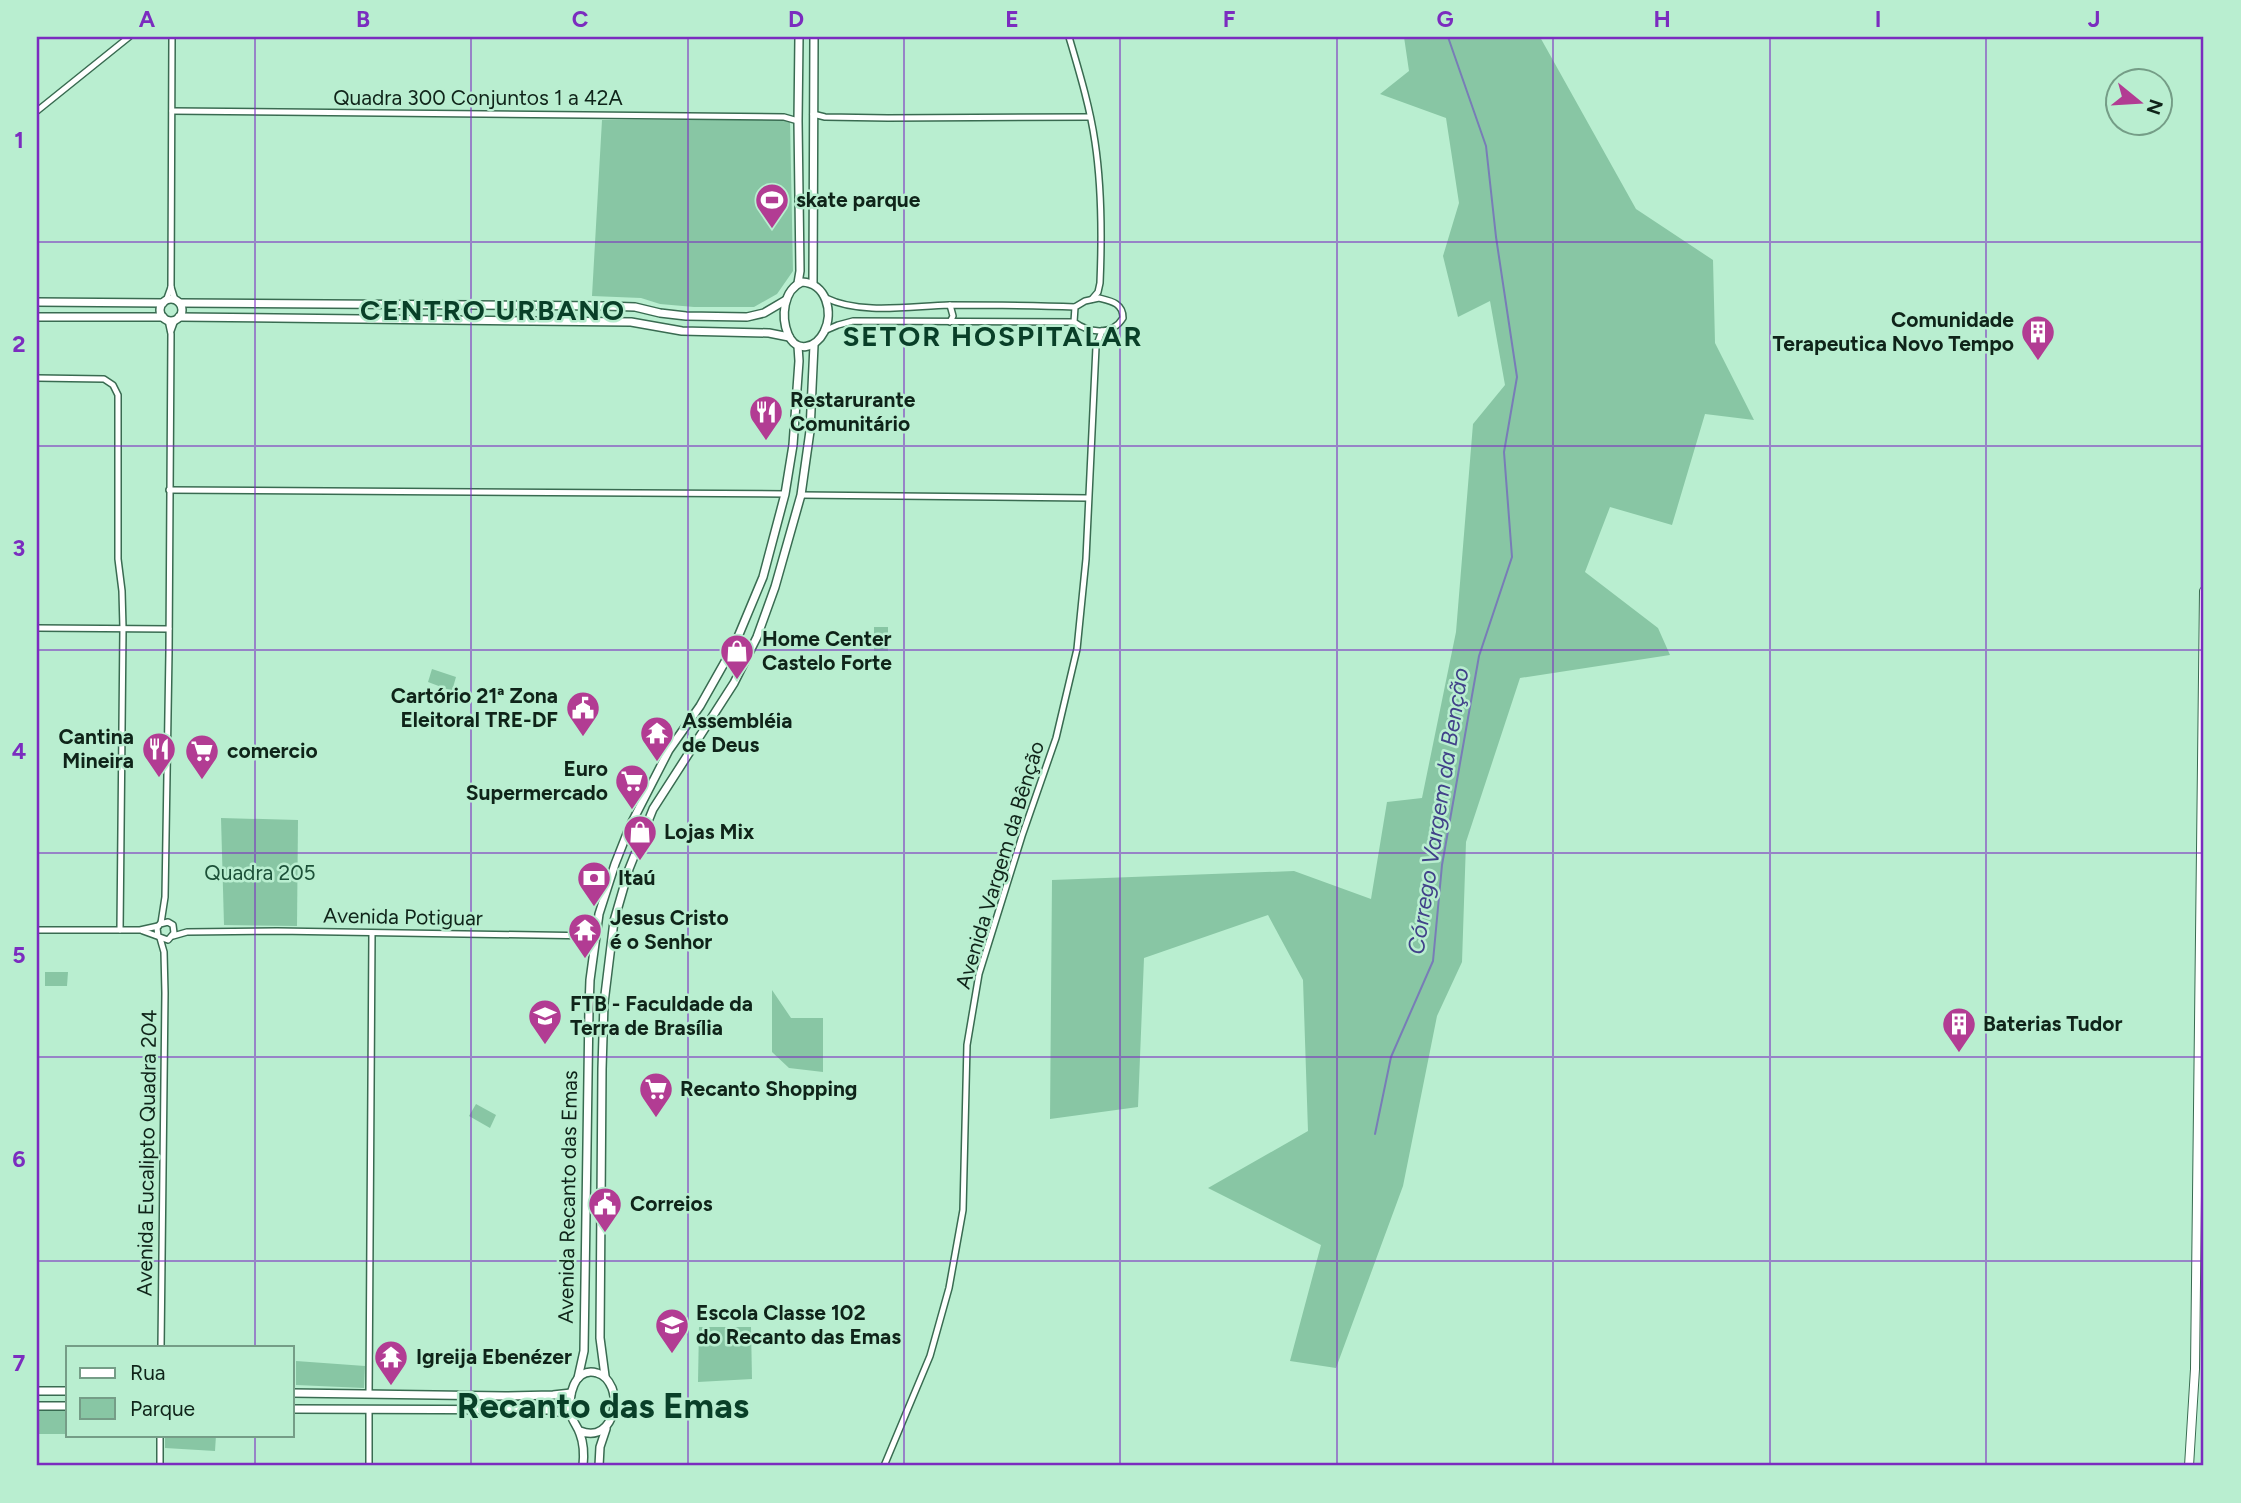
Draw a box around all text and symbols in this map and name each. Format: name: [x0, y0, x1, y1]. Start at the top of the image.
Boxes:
text: A: [139, 5, 156, 33]
text: B: [356, 5, 370, 33]
text: C: [572, 5, 589, 33]
text: D: [788, 5, 804, 33]
text: E: [1005, 5, 1019, 33]
text: F: [1223, 5, 1236, 33]
text: G: [1436, 5, 1454, 33]
text: H: [1653, 5, 1671, 33]
text: I: [1875, 5, 1881, 33]
text: J: [2088, 5, 2100, 33]
north arrow: [2104, 66, 2174, 136]
street label: Quadra 300 Conjuntos 1 a 42A: [333, 85, 623, 110]
text: N: [2141, 97, 2168, 118]
text: 1: [14, 126, 24, 154]
sports icon: skate parque: [753, 181, 791, 230]
place label: skate parque: [796, 187, 921, 212]
district label: CENTRO URBANO: [360, 293, 626, 327]
place label: Comunidade Terapeutica Novo Tempo: [1772, 307, 2014, 356]
building icon: Comunidade Terapeutica Novo Tempo: [2019, 313, 2057, 362]
district label: SETOR HOSPITALAR: [842, 319, 1144, 353]
text: 2: [12, 330, 26, 358]
place label: Restarurante Comunitário: [790, 387, 916, 436]
restaurant icon: Restarurante Comunitário: [747, 393, 785, 442]
text: 3: [13, 534, 25, 562]
place label: Home Center Castelo Forte: [762, 626, 892, 675]
shop icon: Home Center Castelo Forte: [718, 632, 756, 681]
water label: Córrego Vargem da Benção: [1402, 666, 1474, 956]
place label: Cartório 21ª Zona Eleitoral TRE-DF: [391, 683, 558, 732]
public building icon: Cartório 21ª Zona Eleitoral TRE-DF: [564, 689, 602, 738]
place label: Assembléia de Deus: [682, 708, 793, 757]
temple icon: Assembléia de Deus: [638, 714, 676, 763]
place label: Cantina Mineira: [59, 724, 134, 773]
restaurant icon: Cantina Mineira: [140, 730, 178, 779]
supermarket icon: comercio: [183, 732, 221, 781]
text: 4: [12, 737, 26, 765]
place label: comercio: [227, 738, 318, 763]
street label: Avenida Vargem da Bênção: [950, 738, 1049, 992]
place label: Euro Supermercado: [466, 756, 608, 805]
supermarket icon: Euro Supermercado: [613, 762, 651, 811]
shop icon: Lojas Mix: [621, 813, 659, 862]
place label: Lojas Mix: [664, 819, 755, 844]
bank icon: Itaú: [575, 859, 613, 908]
park label: Quadra 205: [204, 860, 316, 885]
place label: Itaú: [618, 865, 655, 890]
street label: Avenida Potiguar: [323, 903, 483, 930]
place label: Jesus Cristo é o Senhor: [610, 905, 729, 954]
temple icon: Jesus Cristo é o Senhor: [566, 911, 604, 960]
text: 5: [12, 941, 26, 969]
place label: FTB - Faculdade da Terra de Brasília: [570, 991, 753, 1040]
school or university icon: FTB - Faculdade da Terra de Brasília: [526, 997, 564, 1046]
building icon: Baterias Tudor: [1940, 1005, 1978, 1054]
street label: Avenida Eucalipto Quadra 204: [132, 1009, 161, 1297]
place label: Baterias Tudor: [1983, 1011, 2122, 1036]
street label: Avenida Recanto das Emas: [553, 1070, 582, 1324]
supermarket icon: Recanto Shopping: [637, 1070, 675, 1119]
place label: Recanto Shopping: [680, 1076, 857, 1101]
text: 6: [12, 1145, 26, 1173]
public building icon: Correios: [586, 1185, 624, 1234]
place label: Correios: [630, 1191, 713, 1216]
place label: Escola Classe 102 do Recanto das Emas: [696, 1300, 901, 1349]
school or university icon: Escola Classe 102 do Recanto das Emas: [653, 1306, 691, 1355]
temple icon: Igreija Ebenézer: [372, 1338, 410, 1387]
place label: Igreija Ebenézer: [416, 1344, 572, 1369]
legend: [66, 1346, 294, 1436]
text: 7: [13, 1349, 26, 1377]
text: Rua: [130, 1360, 166, 1385]
district label: Recanto das Emas: [457, 1385, 749, 1427]
text: Parque: [130, 1396, 195, 1421]

